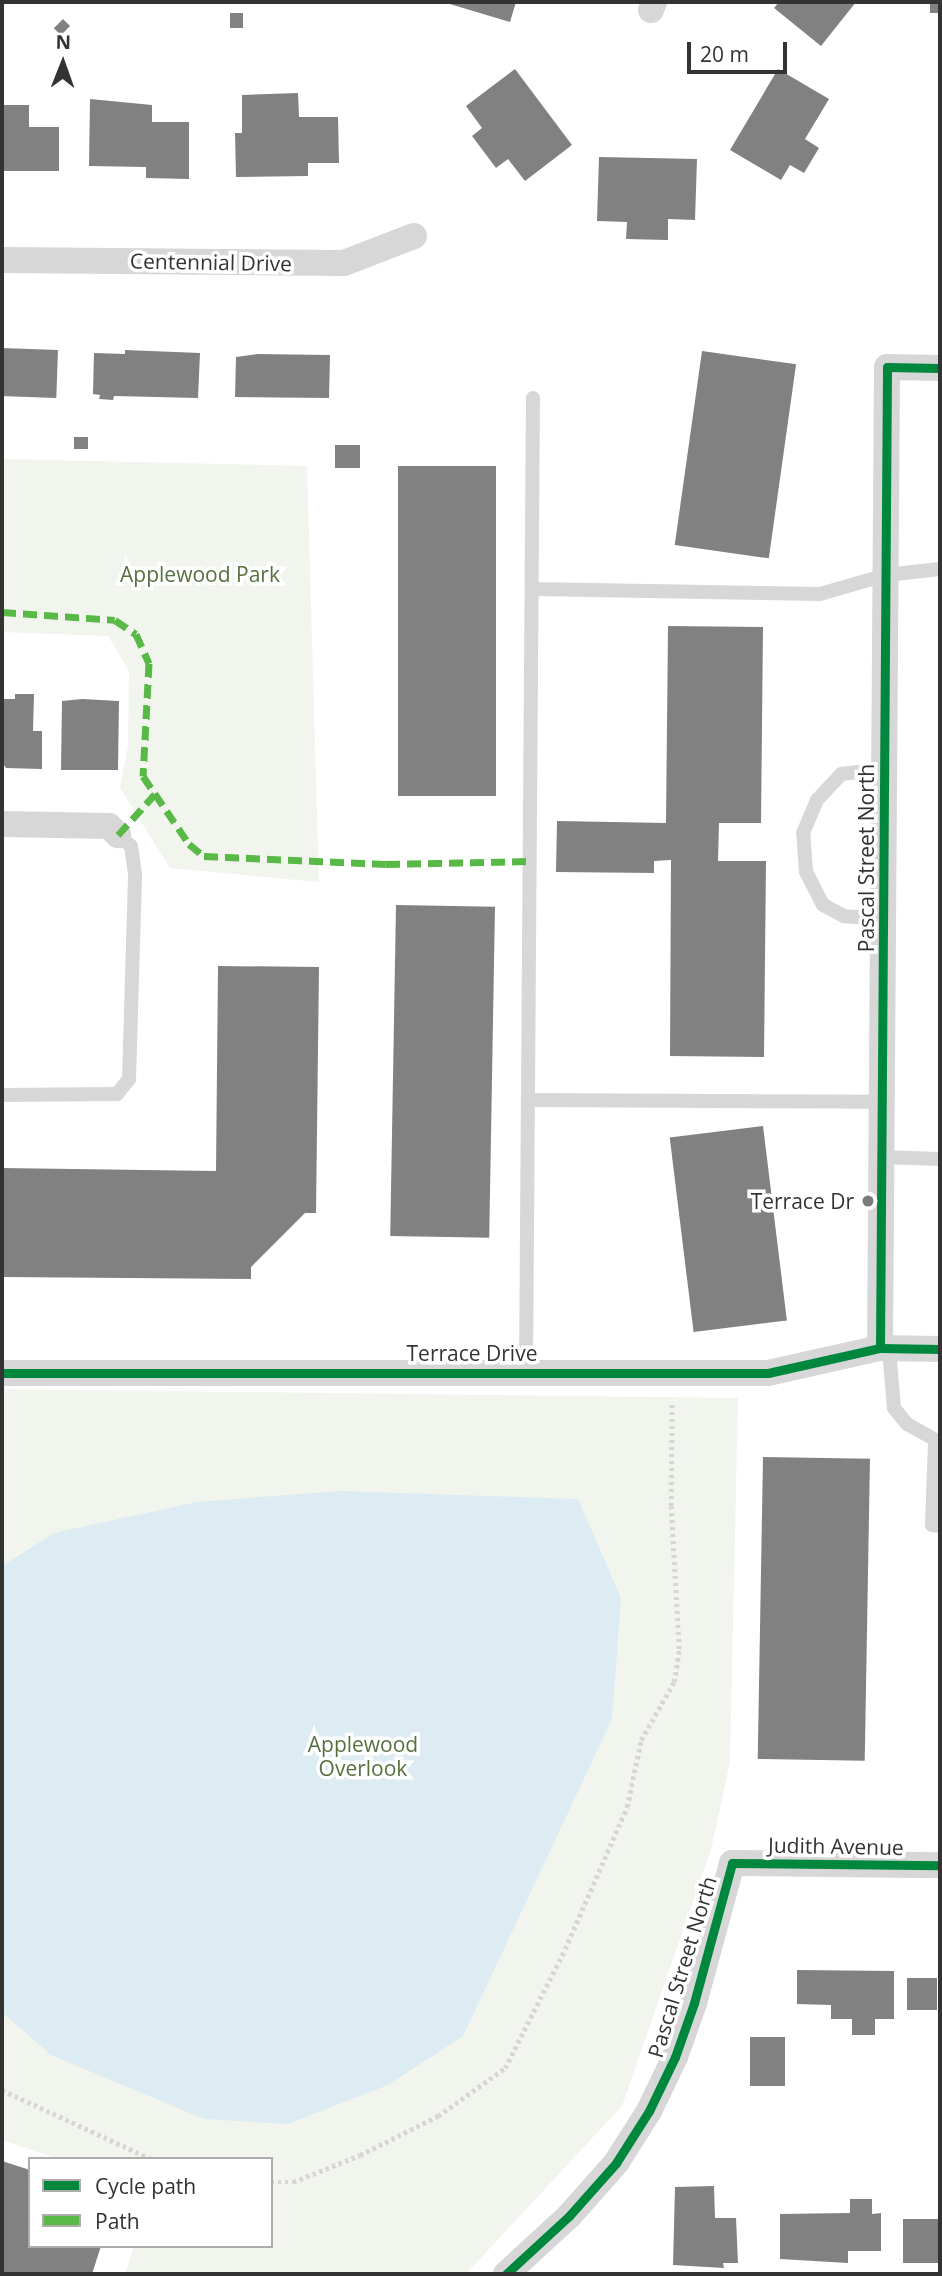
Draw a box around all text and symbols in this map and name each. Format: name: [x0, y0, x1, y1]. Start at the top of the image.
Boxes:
north arrow: [28, 28, 98, 98]
scale bar: [690, 28, 790, 72]
text: N: [55, 29, 71, 55]
text: 20 m: [700, 40, 749, 68]
street label: Centennial Drive: [130, 248, 292, 276]
park label: Applewood Park: [120, 561, 280, 587]
street label: Pascal Street North: [853, 764, 879, 952]
place label: Terrace Dr: [751, 1188, 854, 1214]
marker: Terrace Dr: [860, 1193, 876, 1209]
street label: Terrace Drive: [407, 1340, 537, 1366]
park label: Applewood Overlook: [308, 1731, 418, 1781]
street label: Judith Avenue: [768, 1832, 904, 1860]
street label: Pascal Street North: [642, 1873, 722, 2061]
legend: [28, 2157, 273, 2248]
text: Cycle path: [95, 2172, 196, 2200]
text: Path: [95, 2207, 140, 2235]

